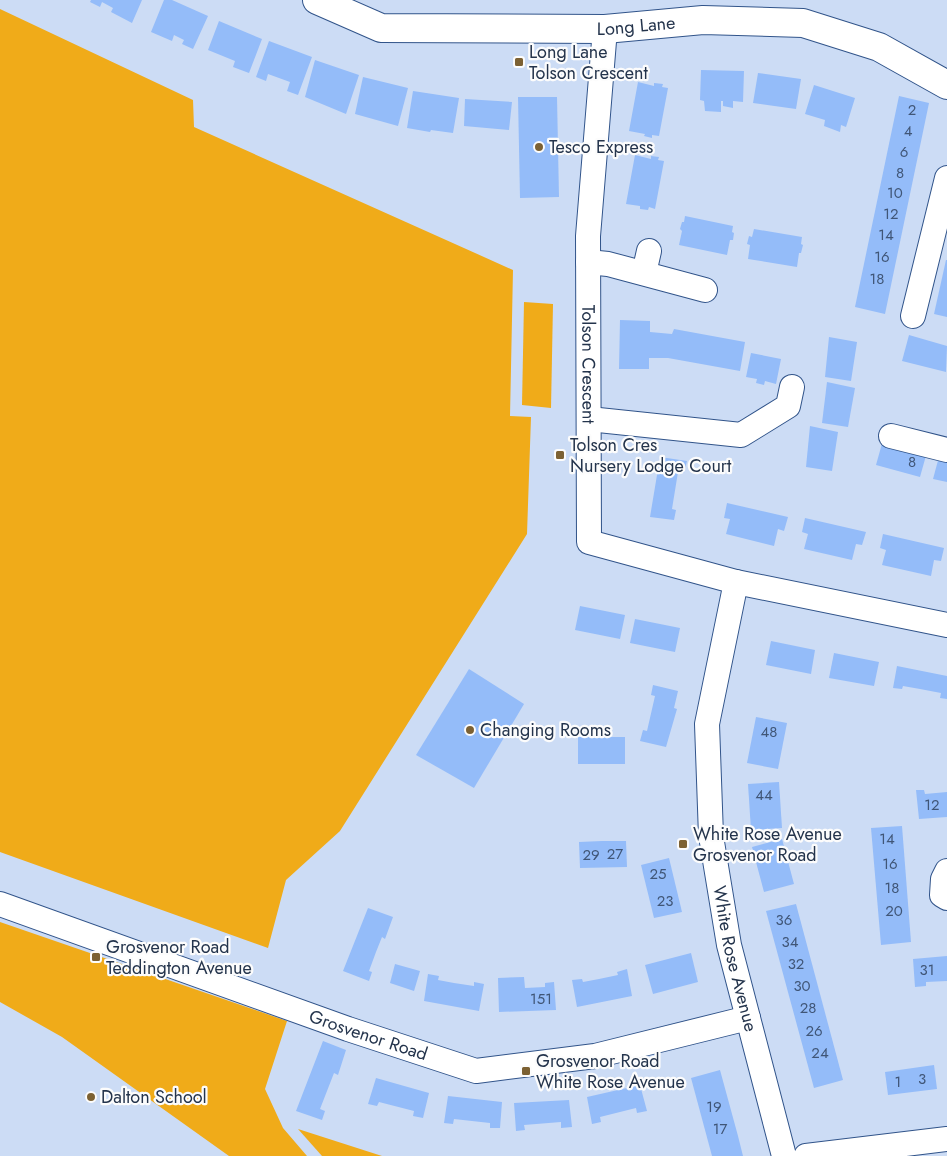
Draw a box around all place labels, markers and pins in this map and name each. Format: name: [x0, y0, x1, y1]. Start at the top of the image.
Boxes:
place label: Long Lane Tolson Crescent: [529, 39, 649, 86]
marker: Long Lane Tolson Crescent: [513, 56, 525, 68]
place label: Tesco Express: [549, 134, 653, 160]
marker: Tesco Express: [533, 141, 545, 153]
place label: Tolson Cres Nursery Lodge Court: [570, 432, 732, 479]
marker: Tolson Cres Nursery Lodge Court: [554, 449, 566, 461]
place label: Changing Rooms: [480, 717, 611, 743]
marker: Changing Rooms: [464, 724, 476, 736]
place label: White Rose Avenue Grosvenor Road: [693, 821, 842, 868]
marker: White Rose Avenue Grosvenor Road: [677, 838, 689, 850]
place label: Grosvenor Road Teddington Avenue: [106, 934, 252, 981]
marker: Grosvenor Road Teddington Avenue: [90, 951, 102, 963]
place label: Grosvenor Road White Rose Avenue: [536, 1048, 685, 1095]
marker: Grosvenor Road White Rose Avenue: [520, 1065, 532, 1077]
place label: Dalton School: [101, 1084, 207, 1110]
marker: Dalton School: [85, 1091, 97, 1103]

